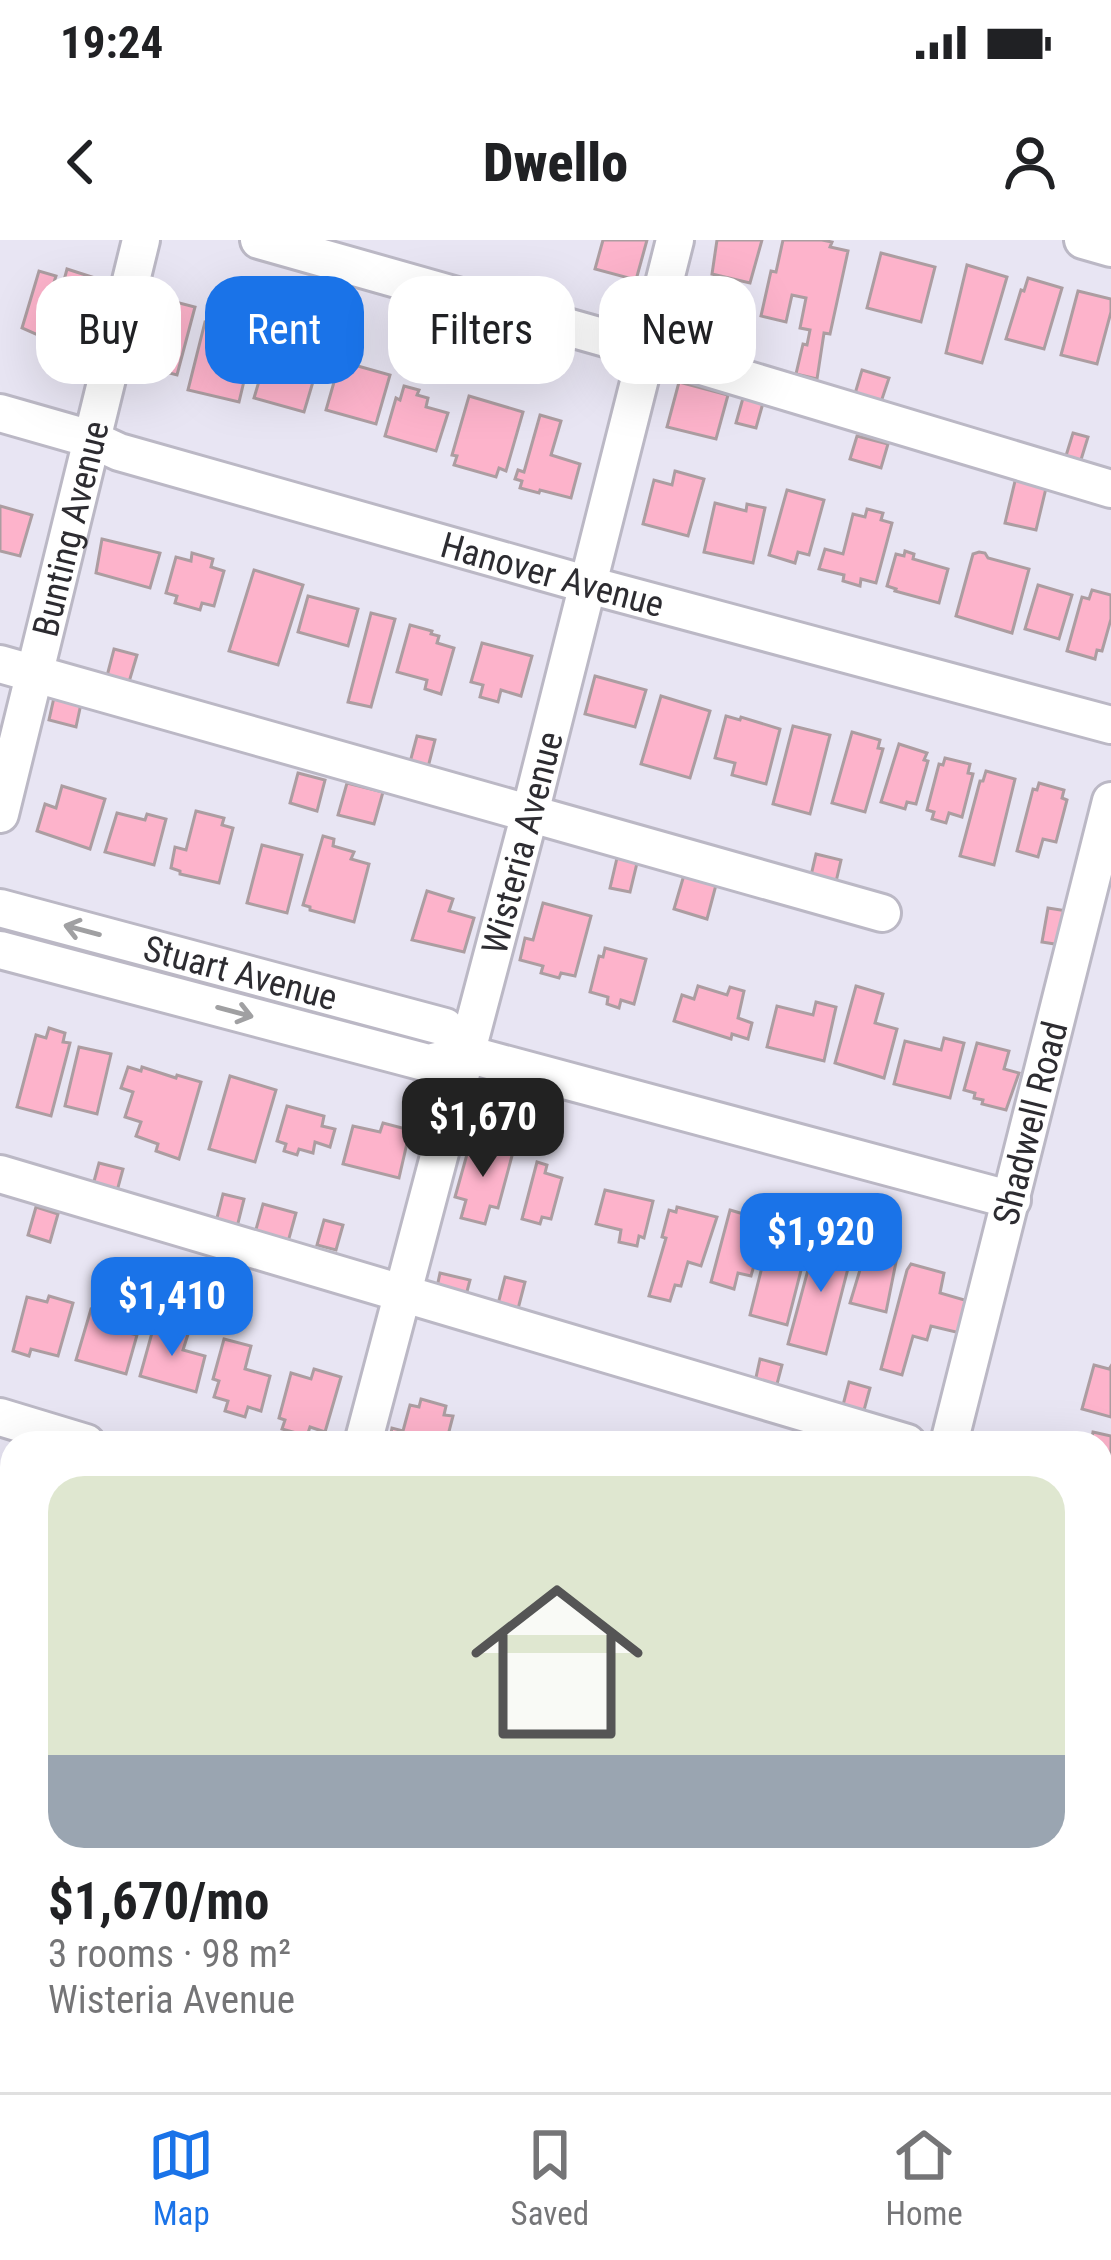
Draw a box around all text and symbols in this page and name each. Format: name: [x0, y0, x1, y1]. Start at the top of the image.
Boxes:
text: 19:24: [60, 16, 163, 69]
icon: back: [48, 129, 114, 195]
icon: person: [997, 129, 1063, 195]
text: Dwello: [483, 131, 628, 194]
chip: Buy: [36, 276, 181, 384]
chip: Rent: [205, 276, 364, 384]
chip: Filters: [388, 276, 575, 384]
chip: New: [599, 276, 756, 384]
street label: Bunting Avenue: [24, 417, 118, 641]
street label: Hanover Avenue: [436, 524, 668, 626]
street label: Wisteria Avenue: [474, 727, 572, 959]
one-way arrow: [64, 917, 102, 939]
street label: Stuart Avenue: [139, 927, 342, 1019]
one-way arrow: [215, 1002, 253, 1024]
street label: Shadwell Road: [985, 1017, 1077, 1230]
pin: $1,670: [385, 1078, 581, 1180]
text: $1,670: [429, 1094, 537, 1140]
pin: $1,920: [723, 1193, 919, 1295]
text: $1,920: [767, 1209, 875, 1255]
pin: $1,410: [74, 1257, 270, 1359]
text: $1,410: [118, 1273, 226, 1319]
icon: home: [449, 1554, 665, 1770]
text: $1,670/mo: [48, 1872, 269, 1931]
text: 3 rooms · 98 m²: [48, 1931, 291, 1977]
text: Wisteria Avenue: [48, 1977, 295, 2023]
tab: Map: [148, 2122, 214, 2233]
tab: Saved: [511, 2122, 589, 2233]
tab: Home: [885, 2122, 963, 2233]

